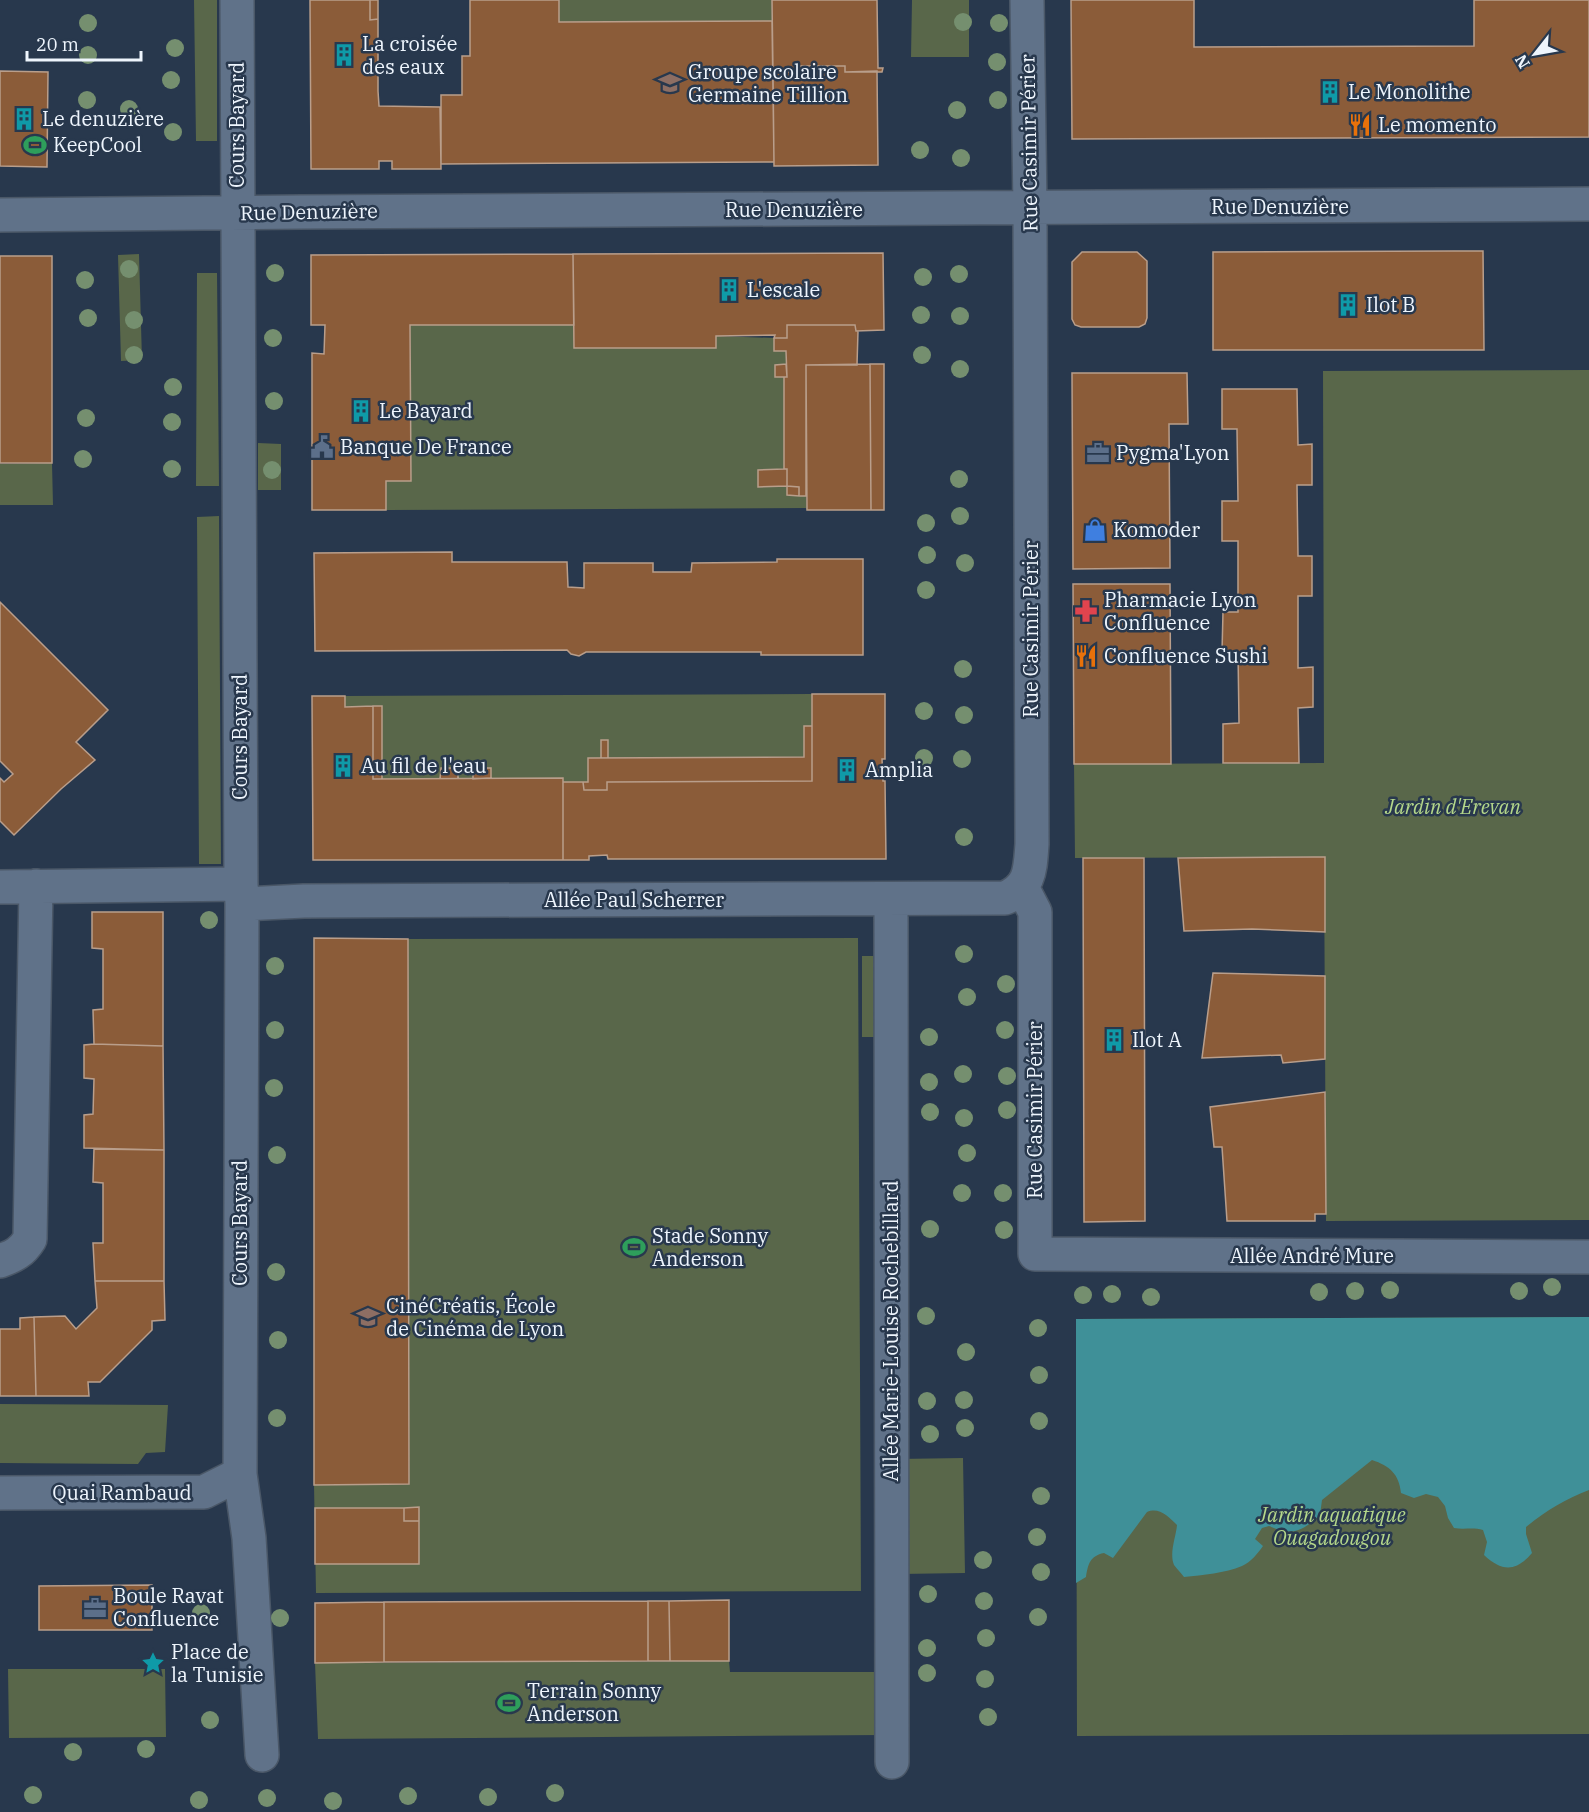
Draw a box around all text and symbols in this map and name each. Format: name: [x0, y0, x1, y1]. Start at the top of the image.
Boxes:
scale bar: [27, 24, 141, 62]
north arrow: [1505, 24, 1565, 84]
place label: La croisée des eaux: [362, 30, 457, 80]
text: 20 m: [36, 33, 79, 56]
building icon: La croisée des eaux: [331, 42, 357, 68]
text: N: [1510, 51, 1534, 72]
street label: Rue Casimir Périer: [1013, 54, 1044, 232]
place label: Groupe scolaire Germaine Tillion: [688, 58, 848, 108]
street label: Cours Bayard: [223, 62, 250, 188]
school or university icon: Groupe scolaire Germaine Tillion: [657, 70, 683, 96]
place label: Le Monolithe: [1348, 78, 1471, 105]
building icon: Le Monolithe: [1317, 79, 1343, 105]
place label: Le denuzière: [42, 105, 164, 132]
building icon: Le denuzière: [11, 106, 37, 132]
place label: Le momento: [1378, 111, 1496, 138]
restaurant icon: Le momento: [1347, 112, 1373, 138]
place label: KeepCool: [53, 131, 142, 158]
sports icon: KeepCool: [22, 132, 48, 158]
street label: Rue Denuzière: [1211, 193, 1349, 220]
street label: Rue Denuzière: [725, 196, 863, 223]
street label: Rue Denuzière: [240, 197, 378, 226]
place label: L'escale: [747, 276, 820, 303]
building icon: L'escale: [716, 277, 742, 303]
place label: Ilot B: [1366, 291, 1415, 318]
building icon: Ilot B: [1335, 292, 1361, 318]
place label: Le Bayard: [379, 397, 473, 424]
building icon: Le Bayard: [348, 398, 374, 424]
place label: Banque De France: [340, 433, 512, 460]
public building icon: Banque De France: [309, 434, 335, 460]
place label: Pygma'Lyon: [1116, 439, 1230, 466]
office icon: Pygma'Lyon: [1085, 440, 1111, 466]
place label: Komoder: [1113, 516, 1200, 543]
shop icon: Komoder: [1082, 517, 1108, 543]
street label: Rue Casimir Périer: [1017, 540, 1044, 718]
place label: Pharmacie Lyon Confluence: [1104, 586, 1257, 636]
pharmacy icon: Pharmacie Lyon Confluence: [1073, 598, 1099, 624]
place label: Confluence Sushi: [1104, 642, 1268, 669]
restaurant icon: Confluence Sushi: [1073, 643, 1099, 669]
street label: Cours Bayard: [226, 674, 253, 800]
place label: Au fil de l'eau: [361, 752, 487, 779]
building icon: Au fil de l'eau: [330, 753, 356, 779]
place label: Amplia: [865, 756, 933, 783]
building icon: Amplia: [834, 757, 860, 783]
park label: Jardin d'Erevan: [1384, 793, 1521, 820]
street label: Allée Paul Scherrer: [544, 886, 724, 913]
street label: Rue Casimir Périer: [1021, 1021, 1048, 1199]
place label: Ilot A: [1132, 1026, 1182, 1053]
building icon: Ilot A: [1101, 1027, 1127, 1053]
street label: Cours Bayard: [226, 1160, 253, 1286]
street label: Allée Marie-Louise Rochebillard: [877, 1180, 904, 1482]
place label: Stade Sonny Anderson: [652, 1222, 769, 1272]
sports icon: Stade Sonny Anderson: [621, 1234, 647, 1260]
street label: Allée André Mure: [1230, 1242, 1394, 1269]
place label: CinéCréatis, École de Cinéma de Lyon: [386, 1292, 564, 1342]
school or university icon: CinéCréatis, École de Cinéma de Lyon: [355, 1304, 381, 1330]
street label: Quai Rambaud: [52, 1479, 192, 1506]
park label: Jardin aquatique Ouagadougou: [1257, 1501, 1406, 1551]
place label: Boule Ravat Confluence: [113, 1582, 224, 1632]
office icon: Boule Ravat Confluence: [82, 1595, 108, 1621]
place label: Place de la Tunisie: [171, 1638, 263, 1688]
place icon: Place de la Tunisie: [140, 1650, 166, 1676]
place label: Terrain Sonny Anderson: [527, 1677, 662, 1727]
sports icon: Terrain Sonny Anderson: [496, 1690, 522, 1716]

